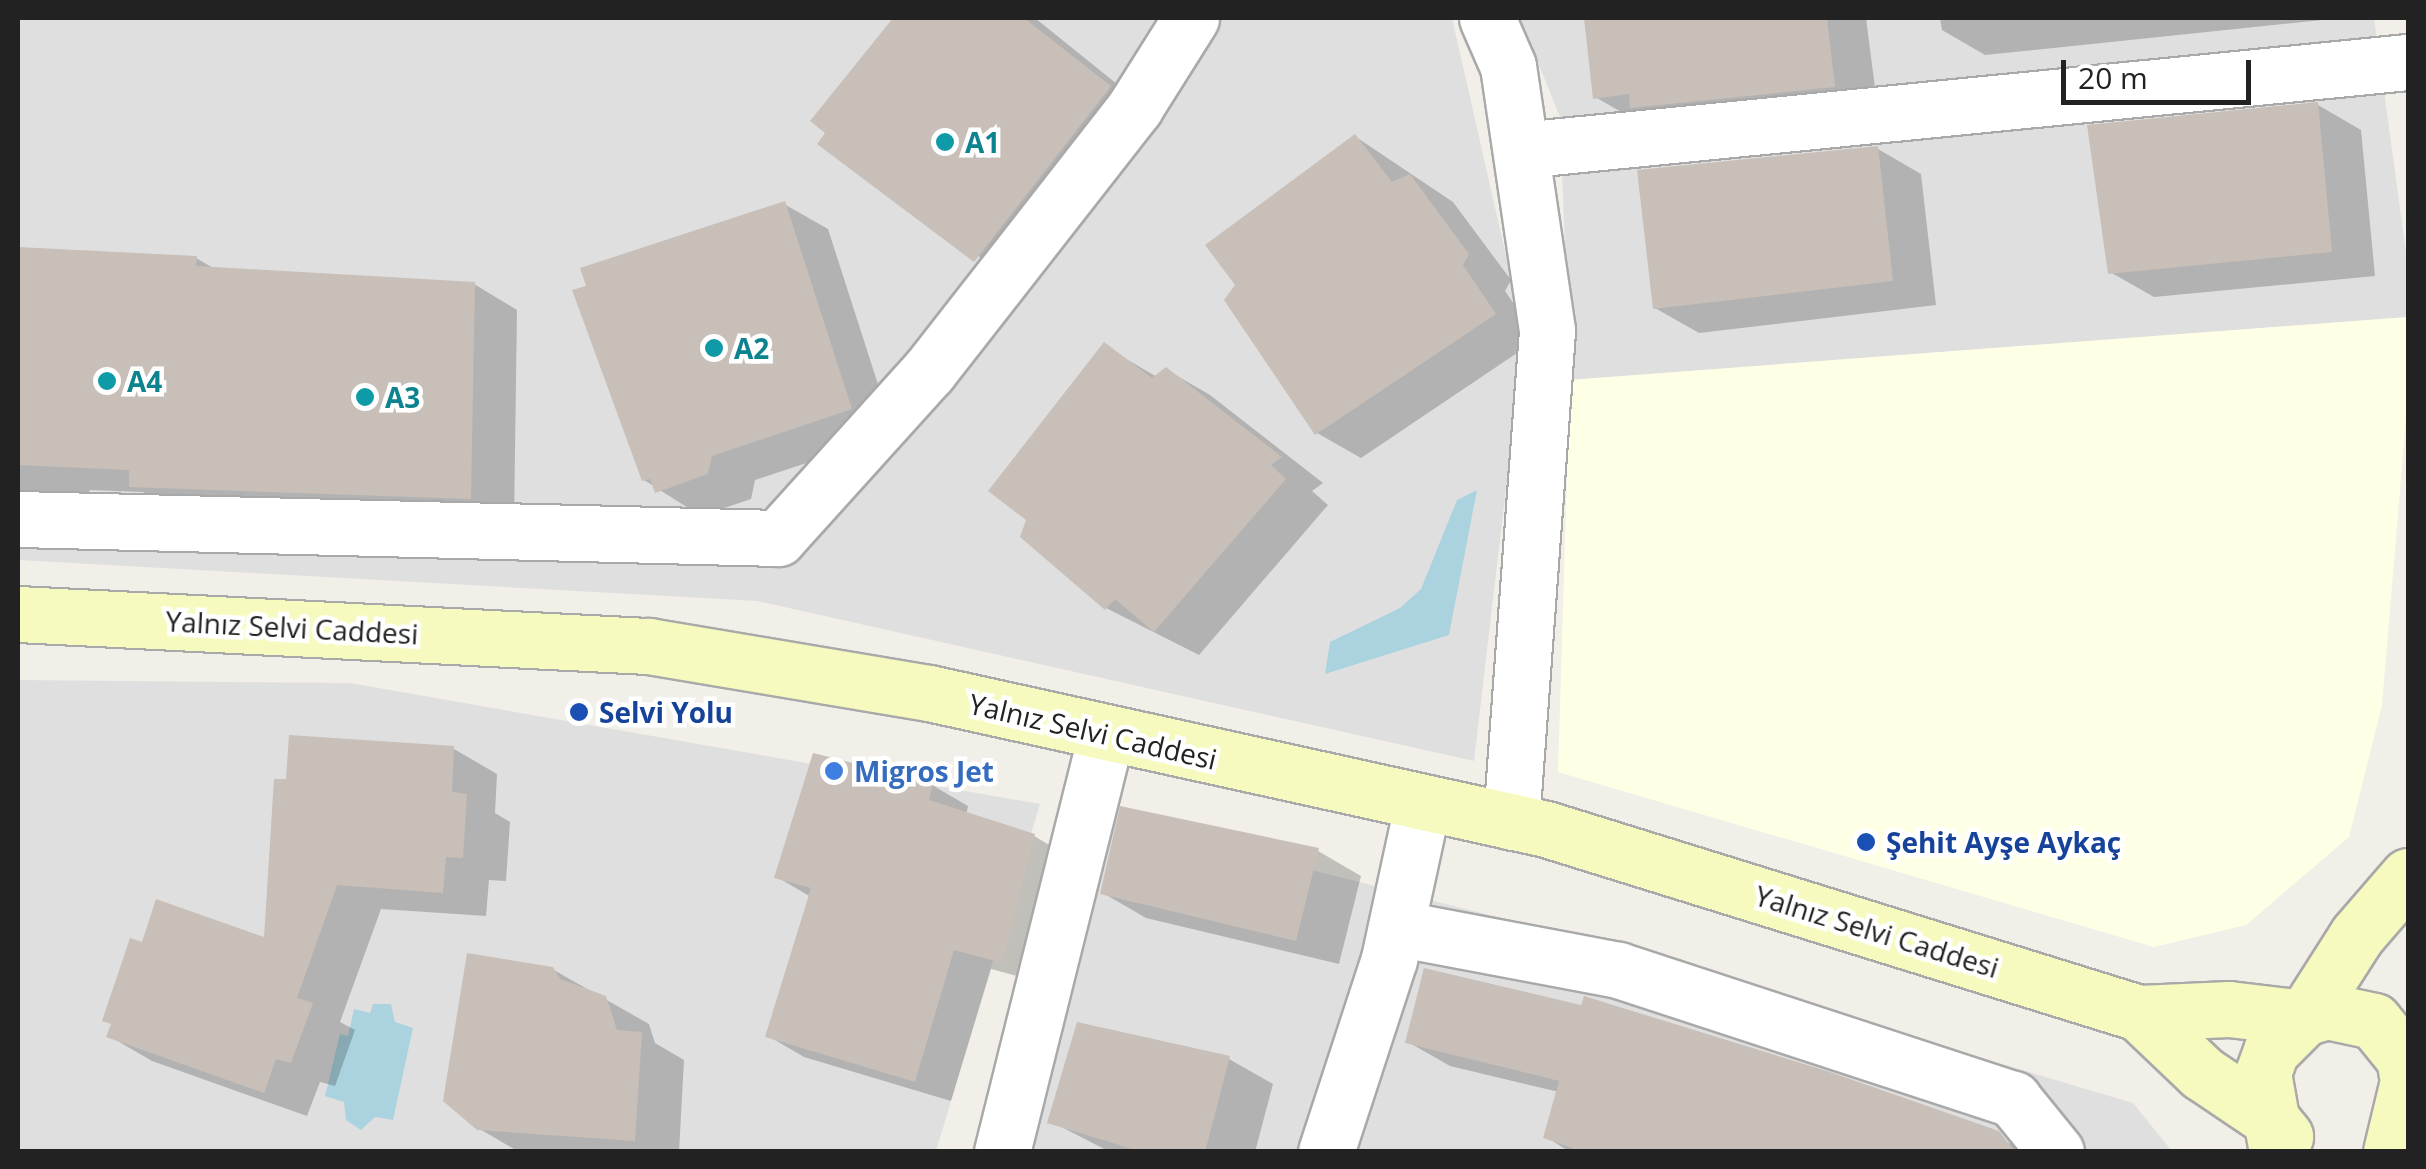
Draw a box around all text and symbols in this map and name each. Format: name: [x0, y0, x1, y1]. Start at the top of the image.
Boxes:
scale bar: [2066, 40, 2256, 102]
text: 20 m: [2078, 57, 2148, 98]
place label: A1: [965, 125, 1000, 159]
marker: A1: [934, 131, 956, 153]
place label: A2: [734, 331, 769, 365]
marker: A2: [703, 337, 725, 359]
place label: A4: [127, 364, 162, 398]
marker: A4: [96, 370, 118, 392]
place label: A3: [385, 380, 420, 414]
marker: A3: [354, 386, 376, 408]
street label: Yalnız Selvi Caddesi: [165, 604, 419, 650]
street label: Yalnız Selvi Caddesi: [966, 686, 1220, 776]
place label: Selvi Yolu: [599, 695, 733, 729]
marker: Selvi Yolu: [568, 701, 590, 723]
place label: Migros Jet: [854, 754, 994, 788]
marker: Migros Jet: [823, 760, 845, 782]
place label: Şehit Ayşe Aykaç: [1886, 825, 2121, 859]
marker: Şehit Ayşe Aykaç: [1855, 831, 1877, 853]
street label: Yalnız Selvi Caddesi: [1751, 878, 2003, 984]

